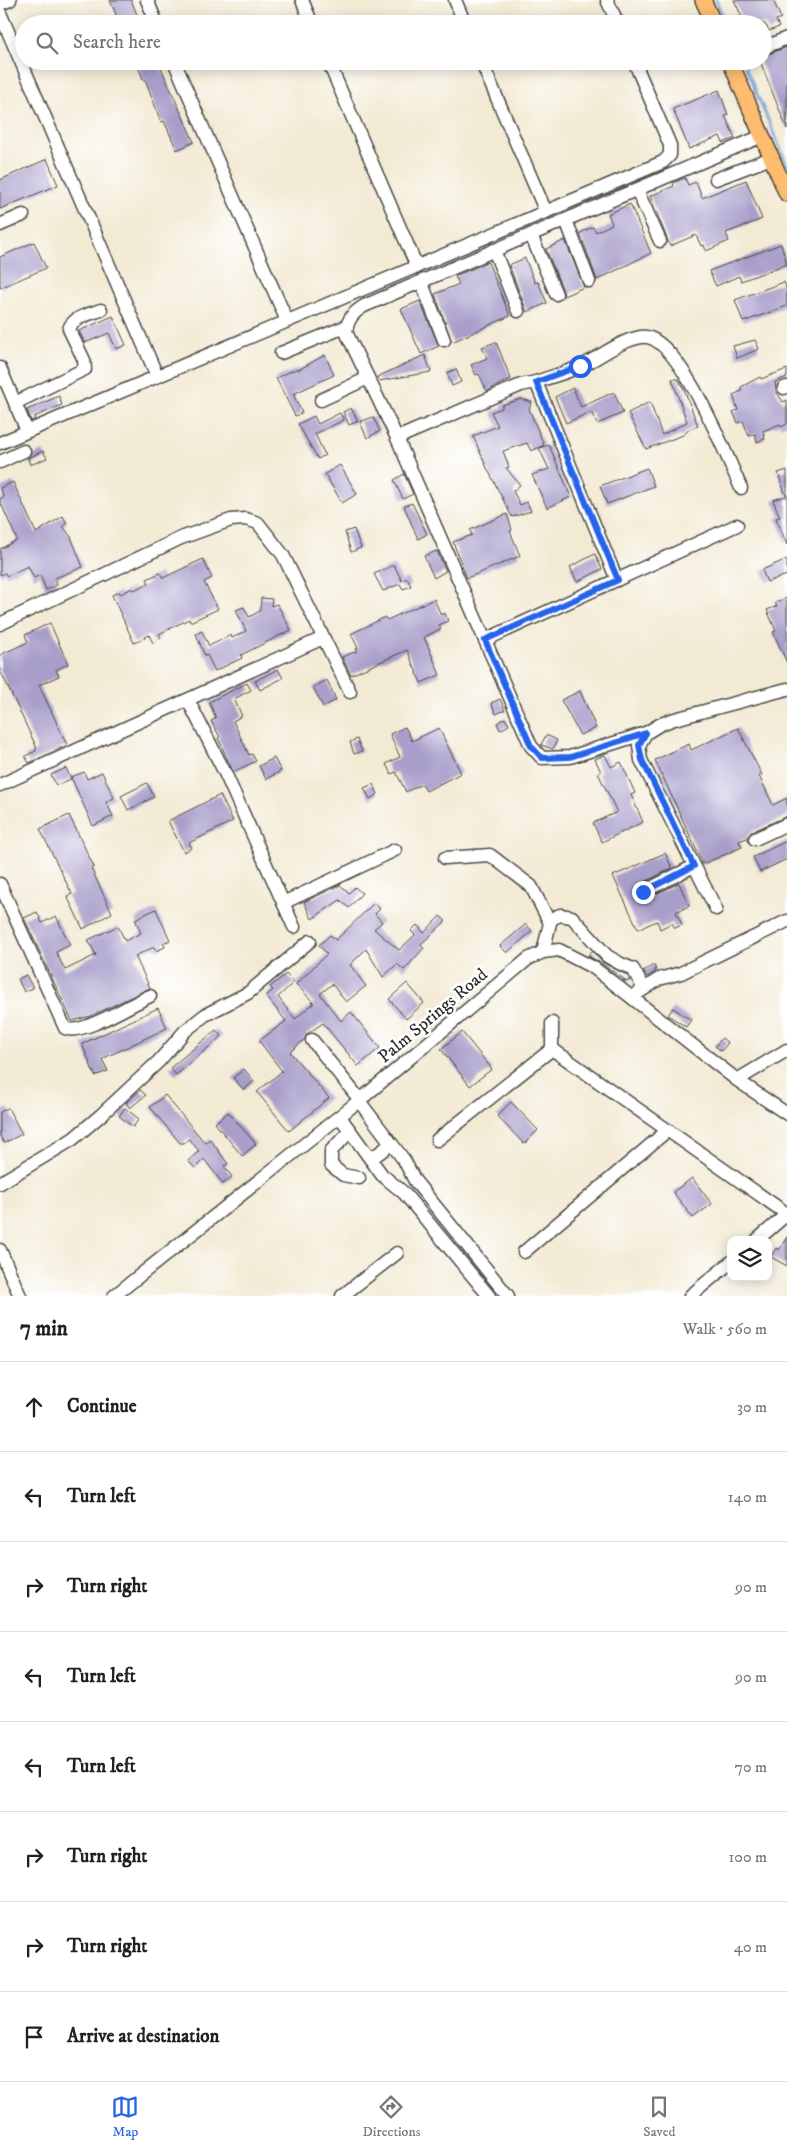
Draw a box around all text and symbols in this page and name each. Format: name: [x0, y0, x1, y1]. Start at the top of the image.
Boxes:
search box: [15, 15, 772, 70]
icon: search: [33, 29, 61, 57]
text: Search here: [73, 31, 161, 54]
route start: [569, 355, 592, 378]
route end: [632, 881, 655, 904]
street label: Palm Springs Road: [374, 964, 492, 1068]
map controls: [727, 1236, 772, 1281]
button: layers: [727, 1236, 772, 1281]
text: 7 min: [20, 1316, 68, 1342]
text: Walk · 560 m: [683, 1319, 767, 1339]
icon: ahead: [20, 1393, 48, 1421]
text: Continue: [67, 1395, 137, 1418]
text: 30 m: [737, 1397, 767, 1417]
icon: left: [20, 1483, 48, 1511]
text: Turn left: [67, 1485, 136, 1508]
text: 140 m: [728, 1487, 767, 1507]
icon: right: [20, 1573, 48, 1601]
text: Turn right: [67, 1575, 147, 1598]
text: 90 m: [735, 1577, 767, 1597]
icon: left: [20, 1663, 48, 1691]
text: Turn left: [67, 1665, 136, 1688]
text: 90 m: [735, 1667, 767, 1687]
icon: left: [20, 1753, 48, 1781]
text: Turn left: [67, 1755, 136, 1778]
text: 70 m: [735, 1757, 767, 1777]
icon: right: [20, 1843, 48, 1871]
text: Turn right: [67, 1845, 147, 1868]
text: 100 m: [729, 1847, 767, 1867]
icon: right: [20, 1933, 48, 1961]
text: Turn right: [67, 1935, 147, 1958]
text: 40 m: [734, 1937, 767, 1957]
icon: arrive: [20, 2023, 48, 2051]
text: Arrive at destination: [67, 2025, 219, 2048]
tab: Map: [111, 2093, 139, 2141]
tab: Directions: [362, 2093, 420, 2141]
tab: Saved: [643, 2093, 676, 2141]

